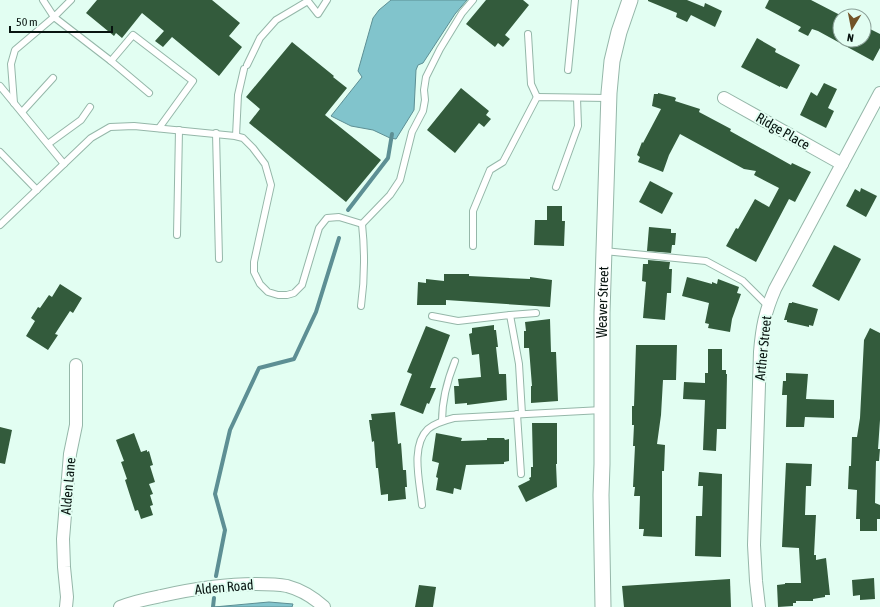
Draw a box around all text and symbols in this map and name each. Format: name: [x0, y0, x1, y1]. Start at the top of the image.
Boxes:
scale bar: [10, 8, 112, 34]
north arrow: [832, 8, 872, 48]
text: 50 m: [16, 15, 38, 29]
text: N: [846, 31, 855, 44]
street label: Ridge Place: [753, 109, 813, 153]
street label: Weaver Street: [594, 266, 611, 338]
street label: Arther Street: [752, 315, 774, 381]
street label: Alden Lane: [58, 457, 78, 515]
street label: Alden Road: [194, 576, 254, 598]

